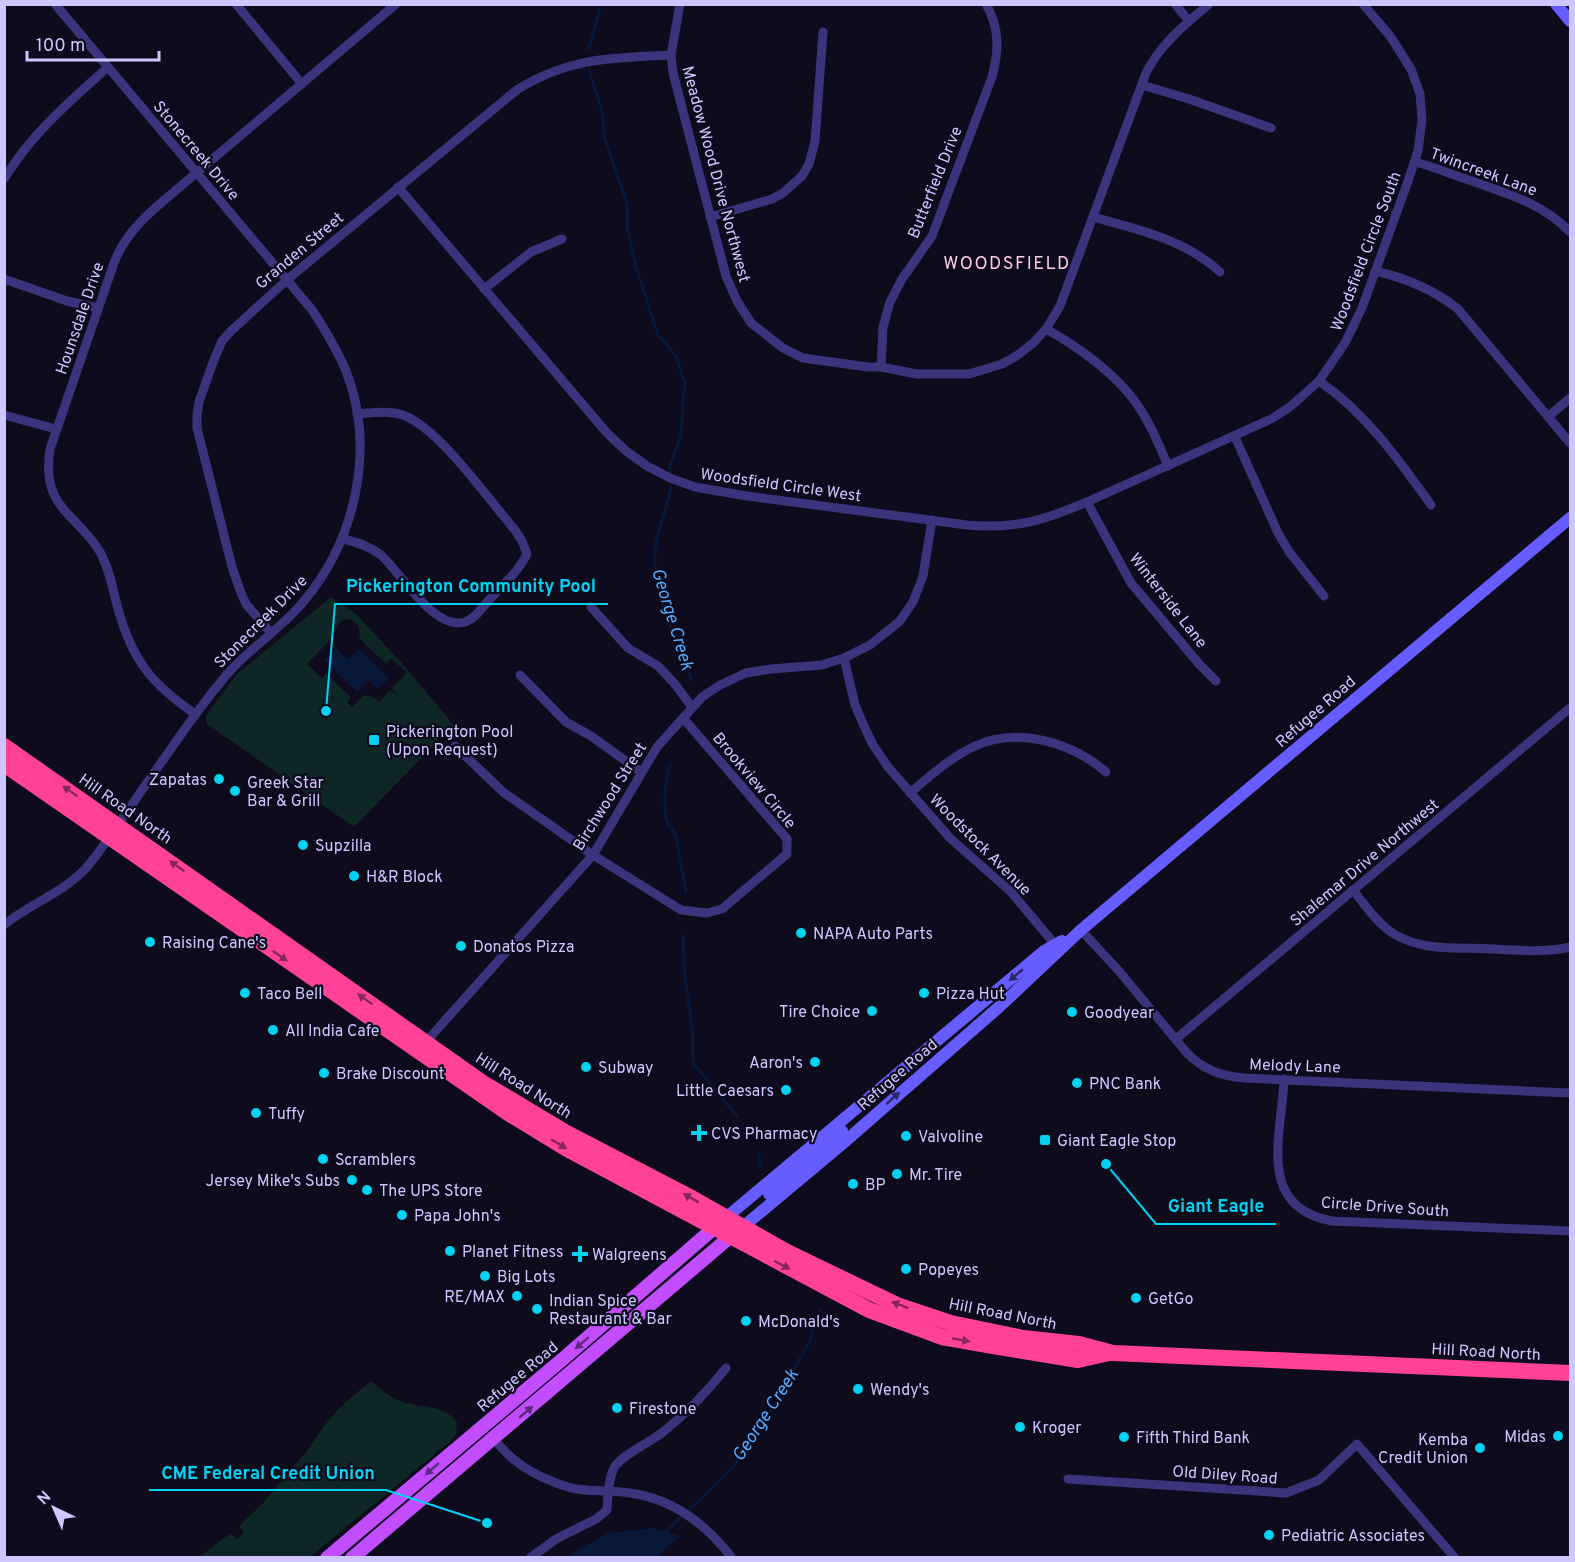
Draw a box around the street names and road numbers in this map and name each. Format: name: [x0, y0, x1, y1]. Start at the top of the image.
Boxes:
street label: Meadow Wood Drive Northwest: [677, 64, 754, 285]
street label: Stonecreek Drive: [148, 97, 243, 205]
street label: Butterfield Drive: [904, 124, 967, 242]
street label: Twincreek Lane: [1427, 144, 1540, 202]
street label: Woodsfield Circle South: [1327, 169, 1407, 334]
street label: Granden Street: [252, 209, 349, 294]
street label: Hounsdale Drive: [52, 260, 109, 377]
street label: Woodsfield Circle West: [699, 465, 862, 507]
street label: Winterside Lane: [1124, 550, 1211, 653]
street label: Stonecreek Drive: [211, 572, 312, 673]
street label: Refugee Road: [1272, 672, 1360, 753]
street label: Brookview Circle: [707, 729, 800, 834]
street label: Birchwood Street: [569, 739, 652, 855]
street label: Hill Road North: [74, 770, 175, 849]
street label: Woodstock Avenue: [924, 790, 1035, 901]
street label: Shalemar Drive Northwest: [1287, 795, 1444, 932]
street label: Refugee Road: [854, 1035, 942, 1116]
street label: Hill Road North: [471, 1049, 575, 1124]
street label: Melody Lane: [1249, 1055, 1341, 1079]
street label: Circle Drive South: [1320, 1194, 1450, 1222]
street label: Hill Road North: [947, 1295, 1058, 1335]
street label: Refugee Road: [474, 1338, 563, 1417]
street label: Hill Road North: [1431, 1340, 1541, 1366]
street label: Old Diley Road: [1172, 1462, 1278, 1490]

